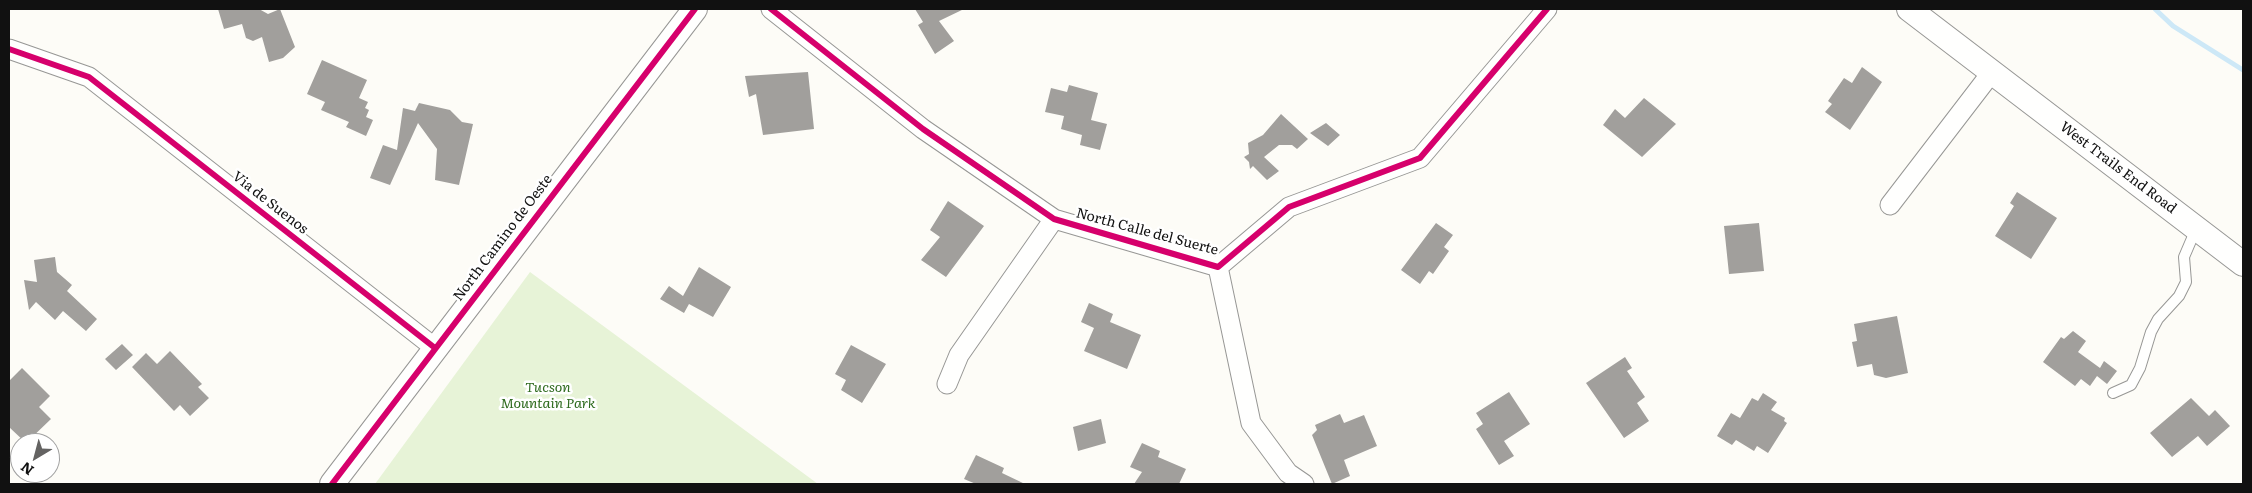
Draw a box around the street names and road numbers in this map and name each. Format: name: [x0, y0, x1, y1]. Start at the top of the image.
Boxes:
street label: West Trails End Road: [2056, 119, 2180, 217]
street label: Via de Suenos: [229, 168, 311, 238]
street label: North Camino de Oeste: [450, 171, 556, 305]
street label: North Calle del Suerte: [1074, 205, 1220, 259]

